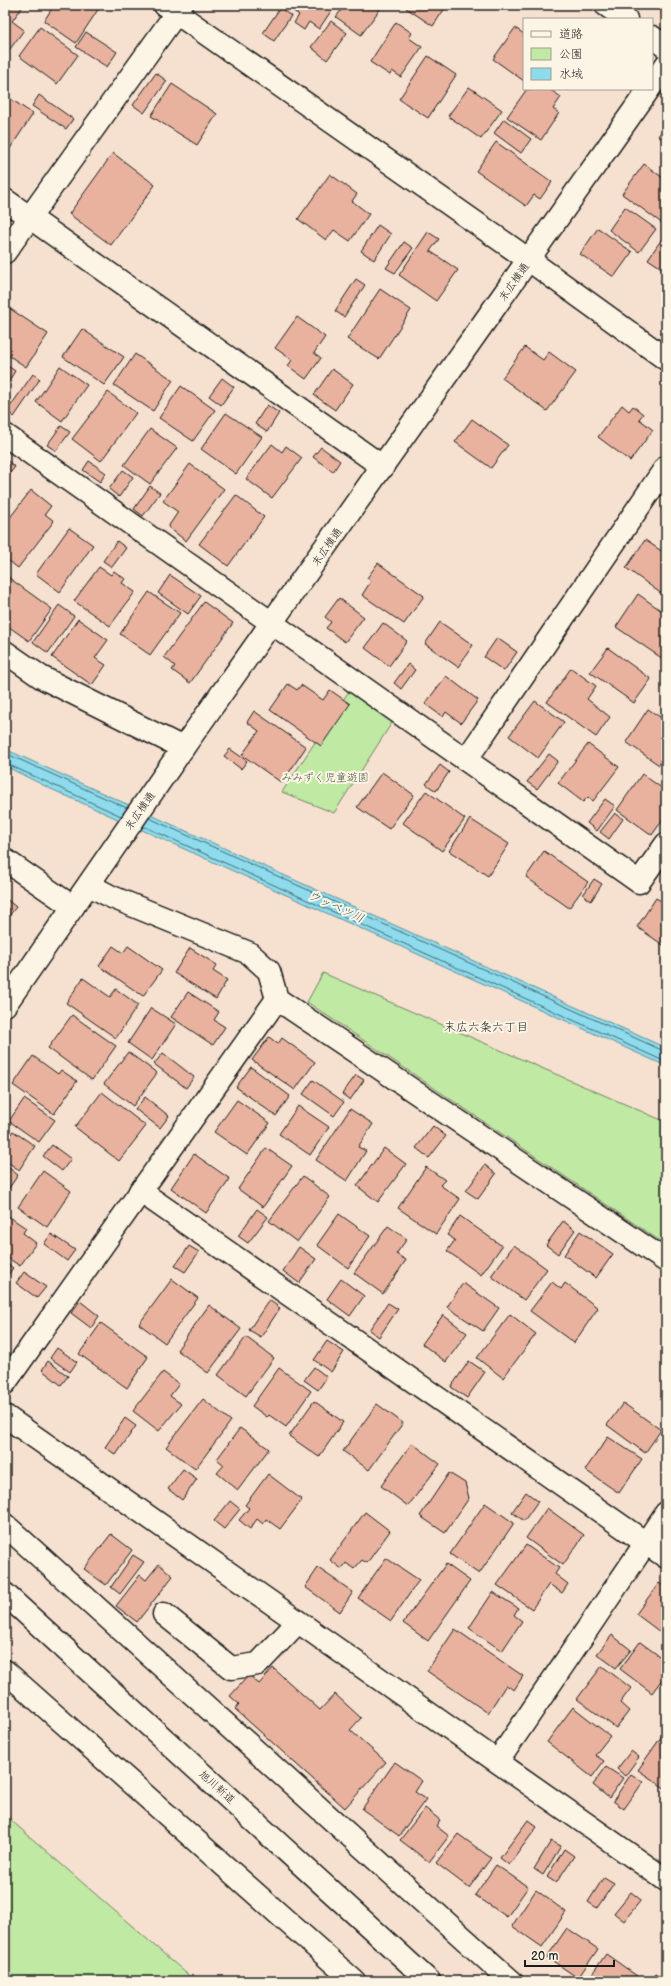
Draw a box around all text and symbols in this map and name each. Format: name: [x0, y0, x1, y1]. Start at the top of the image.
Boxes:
legend: [523, 18, 653, 90]
text: 道路: [559, 27, 583, 42]
text: 公園: [559, 47, 583, 62]
text: 水域: [559, 67, 583, 82]
street label: 末広横通: [496, 260, 532, 304]
street label: 末広横通: [309, 525, 345, 569]
park label: みみずく児童遊園: [281, 771, 369, 784]
street label: 末広横通: [122, 789, 158, 833]
water label: ウッペツ川: [306, 888, 366, 926]
district label: 末広六条六丁目: [444, 1020, 528, 1035]
street label: 旭川新道: [196, 1767, 238, 1807]
scale bar: [525, 1942, 614, 1968]
text: 20 m: [531, 1949, 558, 1964]

